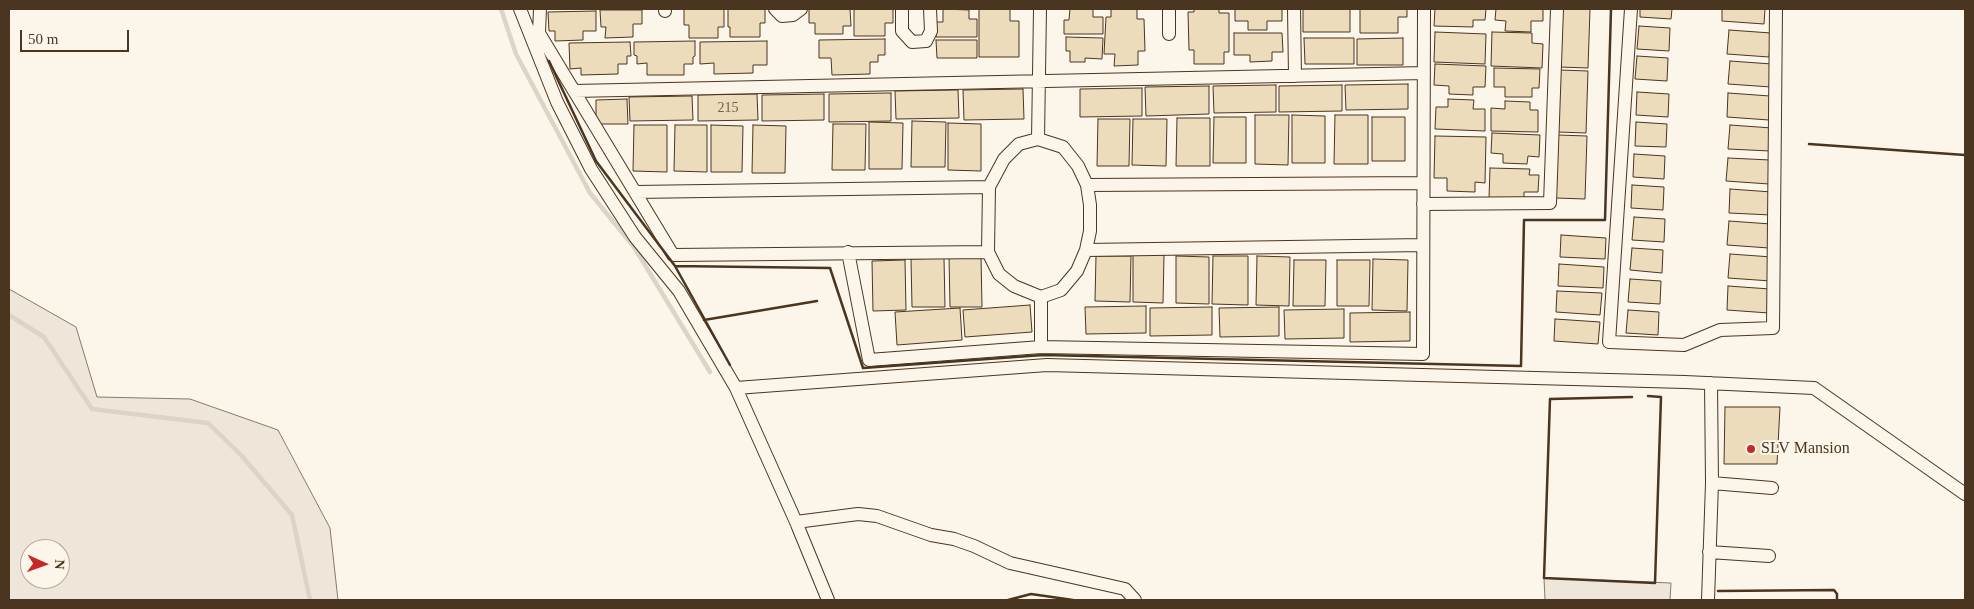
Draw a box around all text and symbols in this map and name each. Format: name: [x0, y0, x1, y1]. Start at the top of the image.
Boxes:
scale bar: [22, 20, 131, 52]
text: 50 m: [28, 31, 58, 47]
house number: 215: [718, 100, 738, 116]
place label: SLV Mansion: [1761, 439, 1850, 459]
marker: SLV Mansion: [1745, 443, 1757, 455]
north arrow: [20, 539, 70, 589]
text: N: [52, 559, 67, 570]

